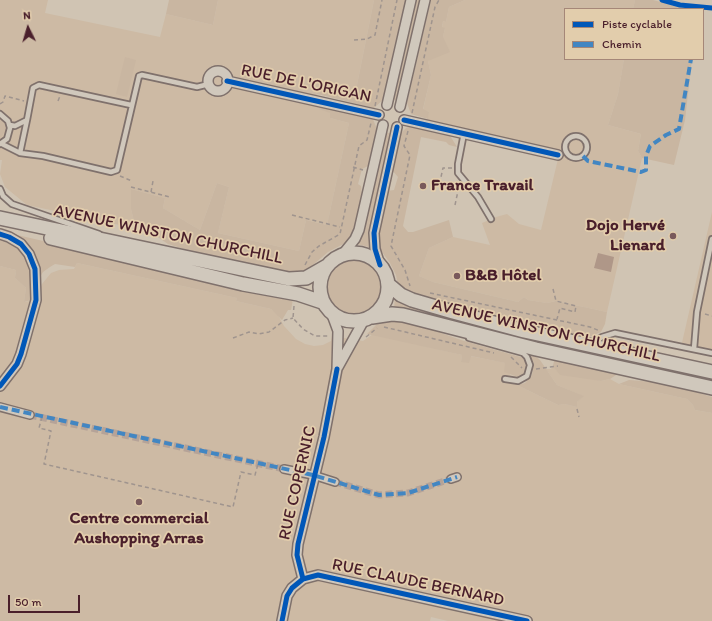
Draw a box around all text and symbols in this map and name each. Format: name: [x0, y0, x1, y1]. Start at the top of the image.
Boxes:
north arrow: [8, 8, 48, 48]
legend: [564, 8, 704, 60]
text: N: [23, 9, 31, 22]
text: Piste cyclable: [602, 17, 672, 31]
text: Chemin: [602, 37, 641, 51]
street label: RUE DE L'ORIGAN: [239, 60, 373, 108]
place label: France Travail: [431, 176, 533, 196]
marker: France Travail: [418, 181, 428, 191]
street label: AVENUE WINSTON CHURCHILL: [52, 201, 284, 269]
place label: Dojo Hervé Lienard: [586, 216, 665, 256]
marker: Dojo Hervé Lienard: [668, 231, 678, 241]
place label: B&B Hôtel: [465, 266, 541, 286]
marker: B&B Hôtel: [452, 271, 462, 281]
street label: AVENUE WINSTON CHURCHILL: [430, 295, 662, 367]
street label: RUE COPERNIC: [275, 424, 321, 542]
marker: Centre commercial Aushopping Arras: [134, 497, 144, 507]
place label: Centre commercial Aushopping Arras: [70, 509, 208, 549]
street label: RUE CLAUDE BERNARD: [330, 555, 506, 611]
scale bar: [10, 587, 82, 613]
text: 50 m: [15, 595, 41, 609]

